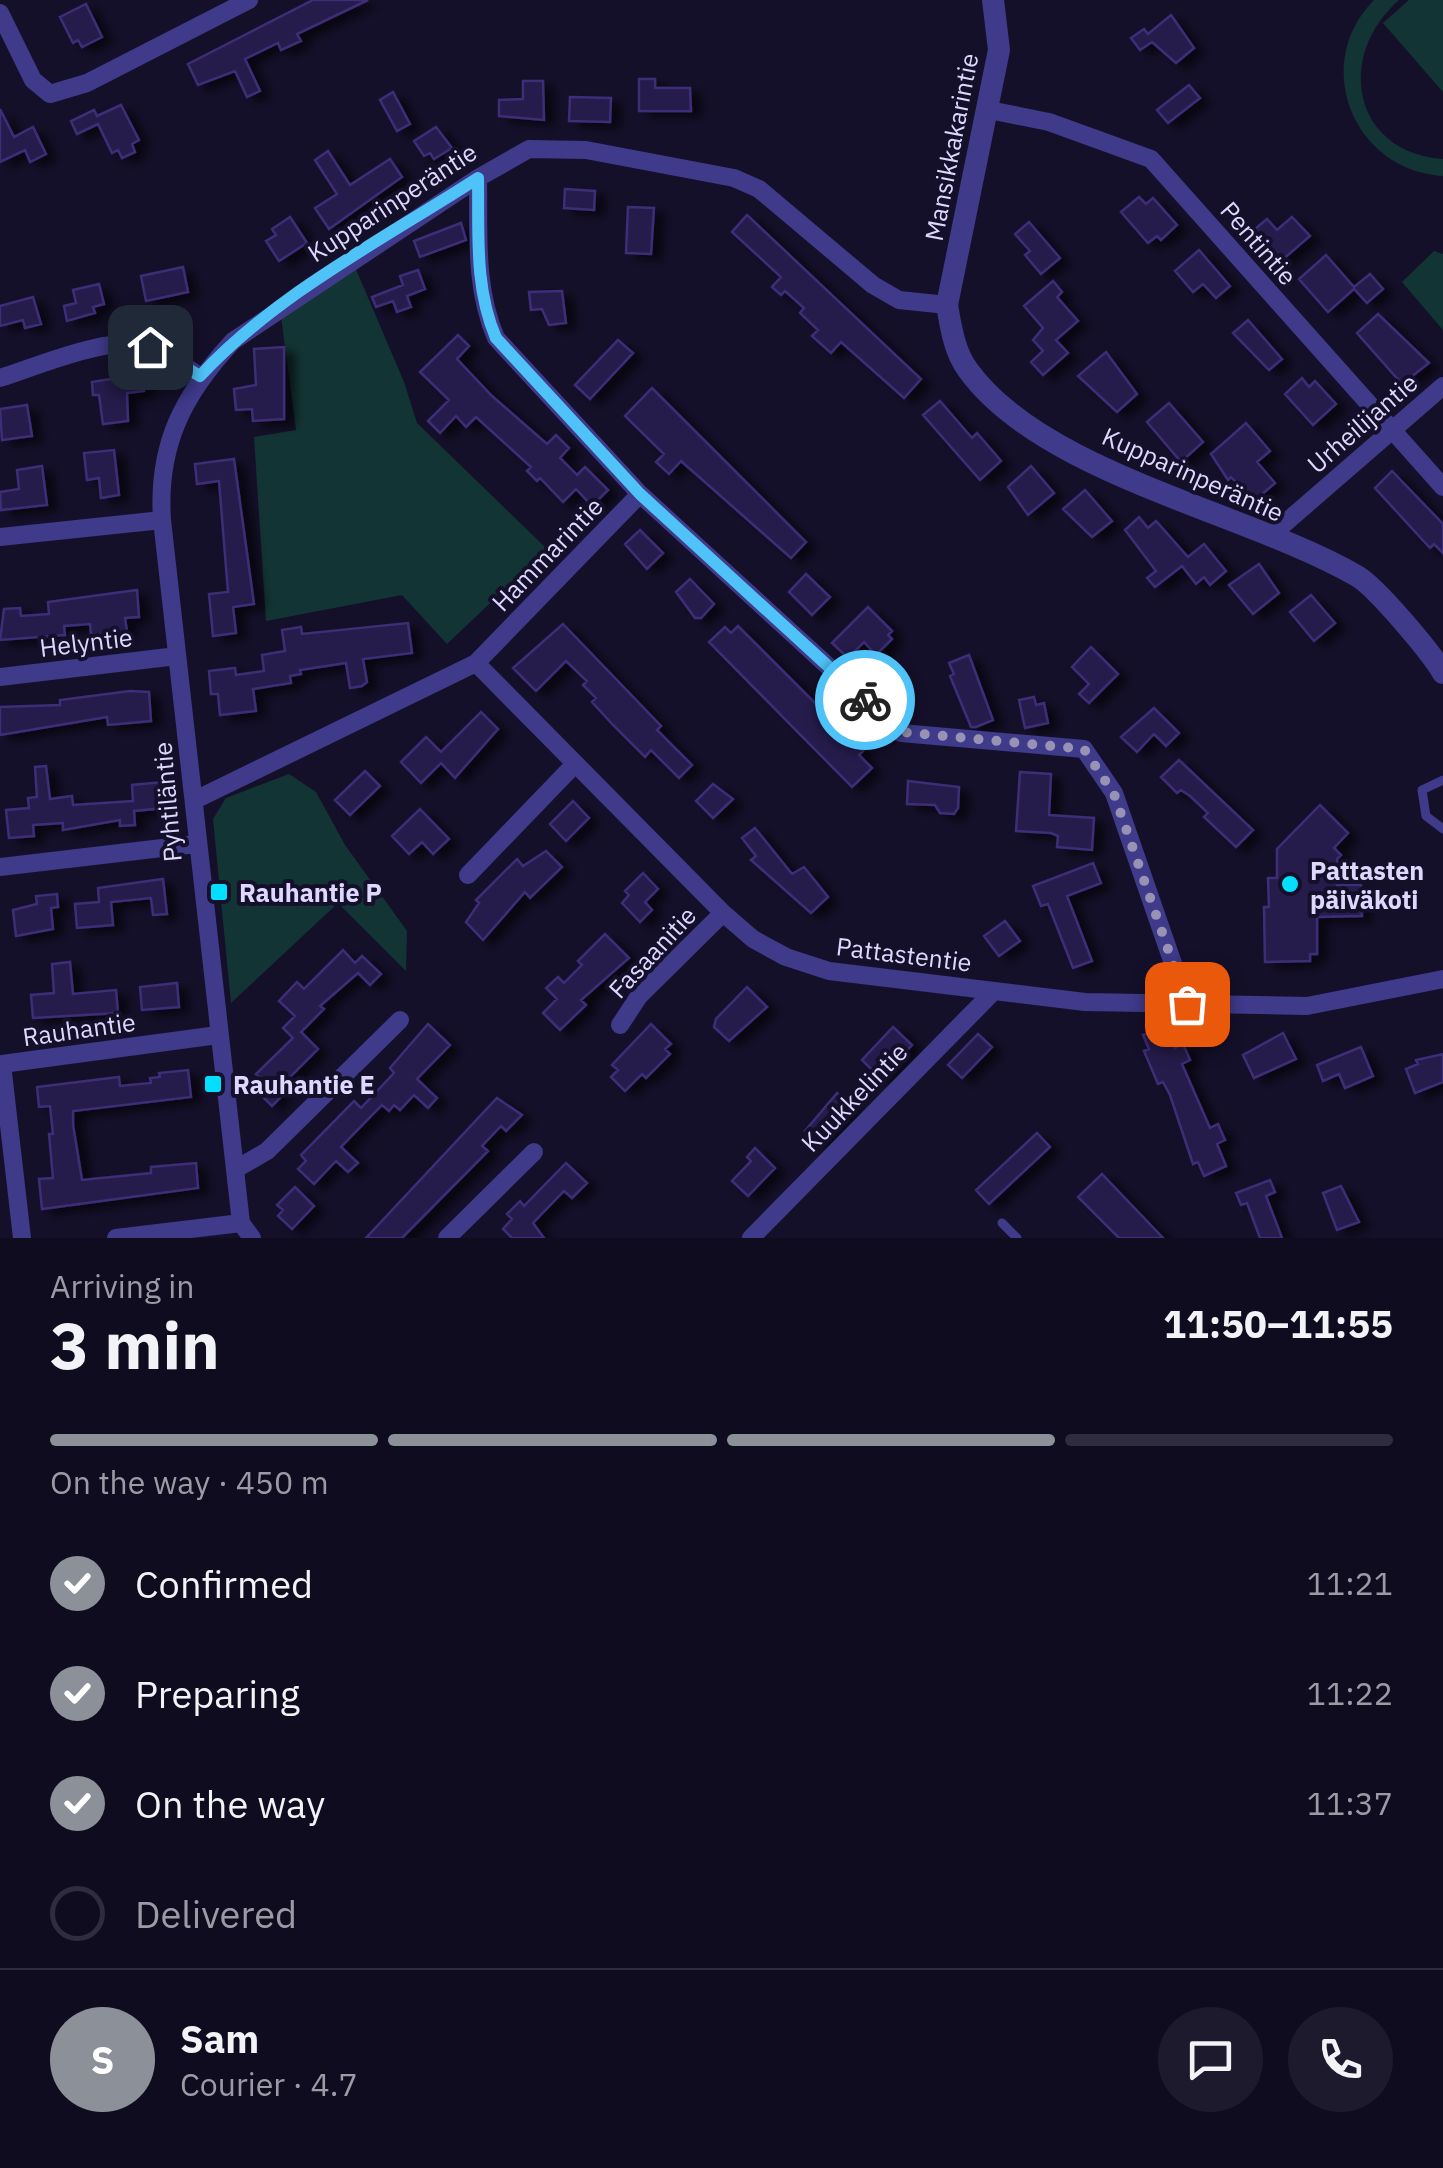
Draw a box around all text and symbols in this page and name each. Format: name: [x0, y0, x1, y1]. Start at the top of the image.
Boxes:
street label: Mansikkakarintie: [917, 50, 985, 244]
street label: Kupparinperäntie: [301, 135, 483, 269]
street label: Pentintie: [1214, 194, 1304, 292]
pin: [108, 305, 193, 390]
icon: home: [123, 320, 178, 375]
street label: Urheilijantie: [1300, 366, 1424, 480]
street label: Kupparinperäntie: [1097, 419, 1289, 529]
street label: Hammarintie: [484, 490, 610, 618]
street label: Helyntie: [38, 620, 134, 664]
courier: [815, 650, 915, 750]
icon: bike: [838, 673, 893, 728]
street label: Pyhtiläntie: [145, 741, 189, 863]
place label: Pattasten päiväkoti: [1310, 854, 1424, 916]
marker: Pattasten päiväkoti: [1279, 873, 1301, 895]
place label: Rauhantie P: [239, 876, 382, 909]
marker: Rauhantie P: [208, 881, 230, 903]
street label: Fasaanitie: [601, 899, 703, 1005]
street label: Pattastentie: [834, 929, 974, 979]
pin: [1145, 962, 1230, 1047]
icon: bag: [1160, 977, 1215, 1032]
street label: Rauhantie: [20, 1005, 138, 1053]
street label: Kuukkelintie: [794, 1035, 914, 1159]
place label: Rauhantie E: [233, 1068, 375, 1101]
marker: Rauhantie E: [202, 1073, 224, 1095]
text: Arriving in: [50, 1265, 195, 1307]
text: 11:50–11:55: [1163, 1299, 1393, 1348]
text: 3 min: [50, 1302, 220, 1387]
text: On the way · 450 m: [50, 1461, 329, 1503]
icon: check: [50, 1556, 105, 1611]
text: Confirmed: [135, 1559, 313, 1608]
text: 11:21: [1307, 1562, 1393, 1604]
icon: check: [50, 1666, 105, 1721]
text: Preparing: [135, 1669, 300, 1718]
text: 11:22: [1307, 1672, 1393, 1714]
icon: check: [50, 1776, 105, 1831]
text: On the way: [135, 1779, 325, 1828]
text: 11:37: [1307, 1782, 1393, 1824]
text: Delivered: [135, 1889, 297, 1938]
button: chat: [1158, 2007, 1263, 2112]
button: phone: [1288, 2007, 1393, 2112]
text: Sam: [180, 2014, 259, 2063]
text: S: [91, 2035, 114, 2084]
text: Courier · 4.7: [180, 2063, 358, 2105]

